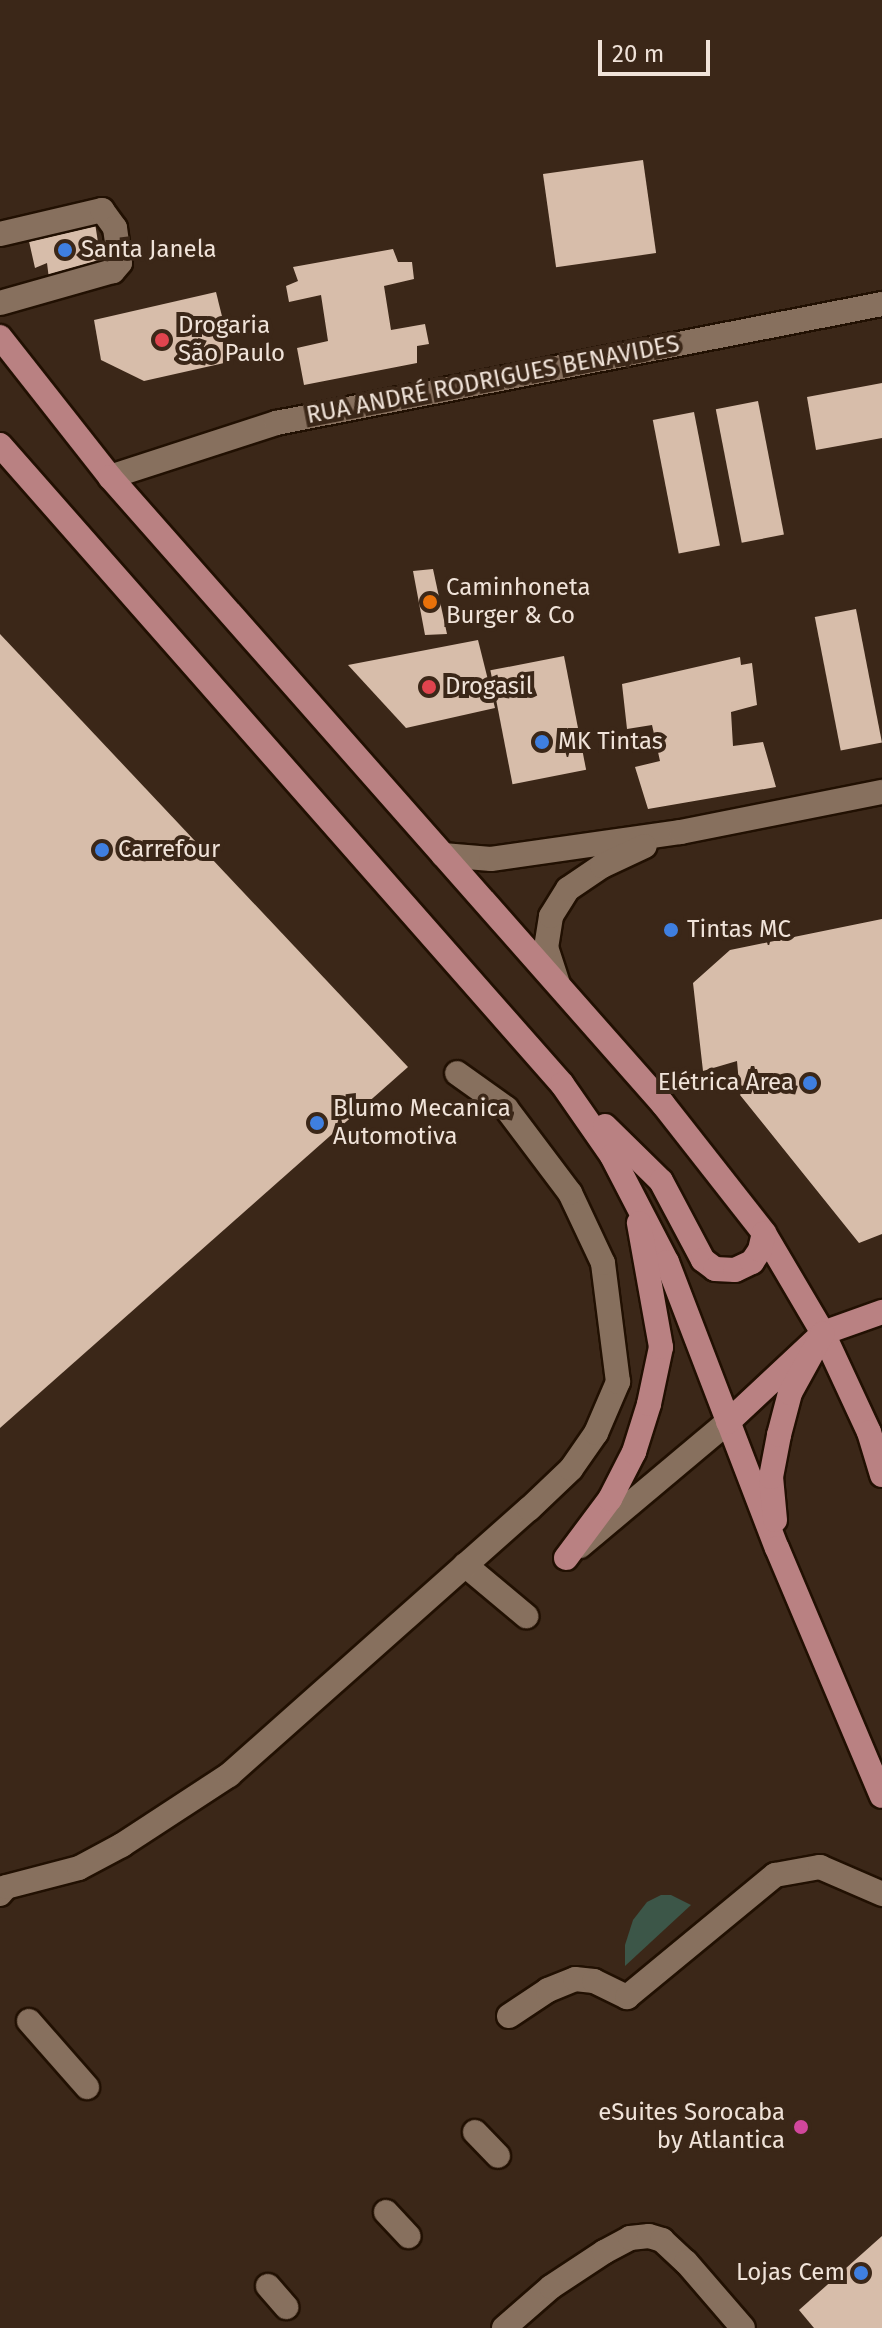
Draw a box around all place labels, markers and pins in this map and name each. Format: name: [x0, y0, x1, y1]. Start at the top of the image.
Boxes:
place label: Santa Janela: [81, 236, 217, 264]
marker: Santa Janela: [56, 241, 74, 259]
place label: Drogaria São Paulo: [178, 312, 285, 368]
marker: Drogaria São Paulo: [153, 331, 171, 349]
place label: Caminhoneta Burger & Co: [446, 574, 590, 630]
marker: Caminhoneta Burger & Co: [421, 593, 439, 611]
place label: Drogasil: [445, 673, 533, 701]
marker: Drogasil: [420, 678, 438, 696]
place label: MK Tintas: [558, 728, 663, 756]
marker: MK Tintas: [533, 733, 551, 751]
place label: Carrefour: [118, 836, 220, 864]
marker: Carrefour: [93, 841, 111, 859]
place label: Tintas MC: [687, 916, 791, 944]
marker: Tintas MC: [662, 921, 680, 939]
place label: Elétrica Area: [658, 1069, 794, 1097]
marker: Elétrica Area: [801, 1074, 819, 1092]
place label: Blumo Mecanica Automotiva: [333, 1095, 511, 1151]
marker: Blumo Mecanica Automotiva: [308, 1114, 326, 1132]
place label: eSuites Sorocaba by Atlantica: [598, 2099, 785, 2155]
marker: eSuites Sorocaba by Atlantica: [792, 2118, 810, 2136]
place label: Lojas Cem: [736, 2259, 845, 2287]
marker: Lojas Cem: [852, 2264, 870, 2282]

